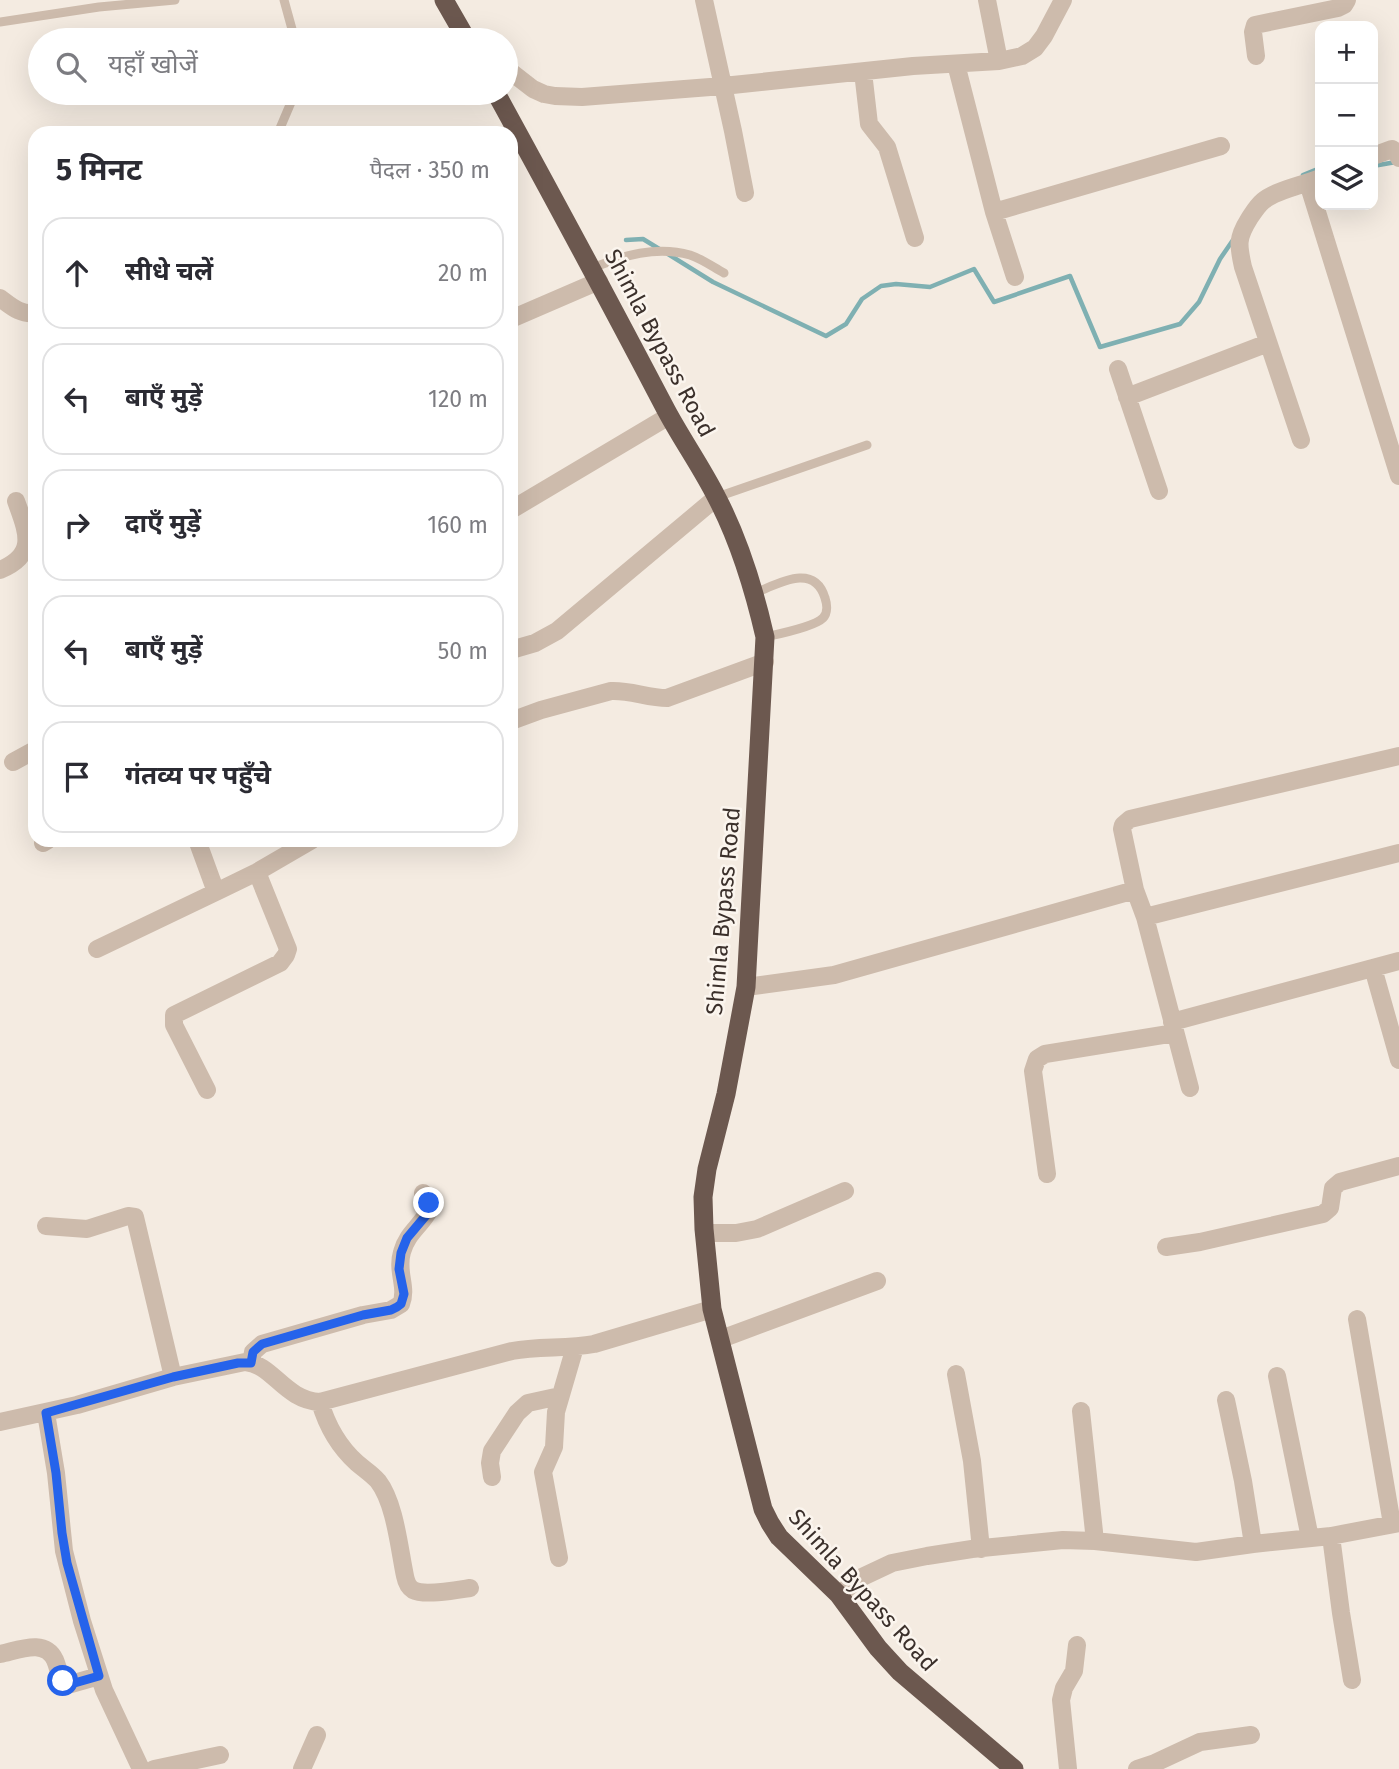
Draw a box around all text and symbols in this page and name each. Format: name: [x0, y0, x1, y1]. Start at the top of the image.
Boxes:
map controls: [1315, 21, 1378, 210]
button: +: [1315, 21, 1378, 84]
search box: [28, 28, 518, 105]
icon: search: [52, 48, 90, 86]
text: यहाँ खोजें: [108, 49, 198, 80]
button: −: [1315, 84, 1378, 147]
button: layers: [1315, 147, 1378, 210]
text: 5 मिनट: [56, 152, 142, 188]
text: पैदल · 350 m: [370, 156, 490, 184]
street label: Shimla Bypass Road: [599, 244, 721, 442]
icon: ahead: [58, 254, 96, 292]
text: सीधे चलें: [125, 256, 213, 287]
text: 20 m: [438, 259, 488, 287]
icon: left: [58, 380, 96, 418]
text: बाएँ मुड़ें: [125, 382, 202, 413]
text: 120 m: [428, 385, 488, 413]
icon: right: [58, 506, 96, 544]
text: दाएँ मुड़ें: [125, 508, 201, 539]
text: 160 m: [427, 511, 488, 539]
icon: left: [58, 632, 96, 670]
text: बाएँ मुड़ें: [125, 634, 202, 665]
text: 50 m: [438, 637, 488, 665]
icon: arrive: [58, 758, 96, 796]
text: गंतव्य पर पहुँचे: [125, 760, 271, 791]
street label: Shimla Bypass Road: [700, 806, 746, 1016]
route end: [413, 1187, 444, 1218]
street label: Shimla Bypass Road: [783, 1503, 943, 1677]
route start: [47, 1665, 78, 1696]

